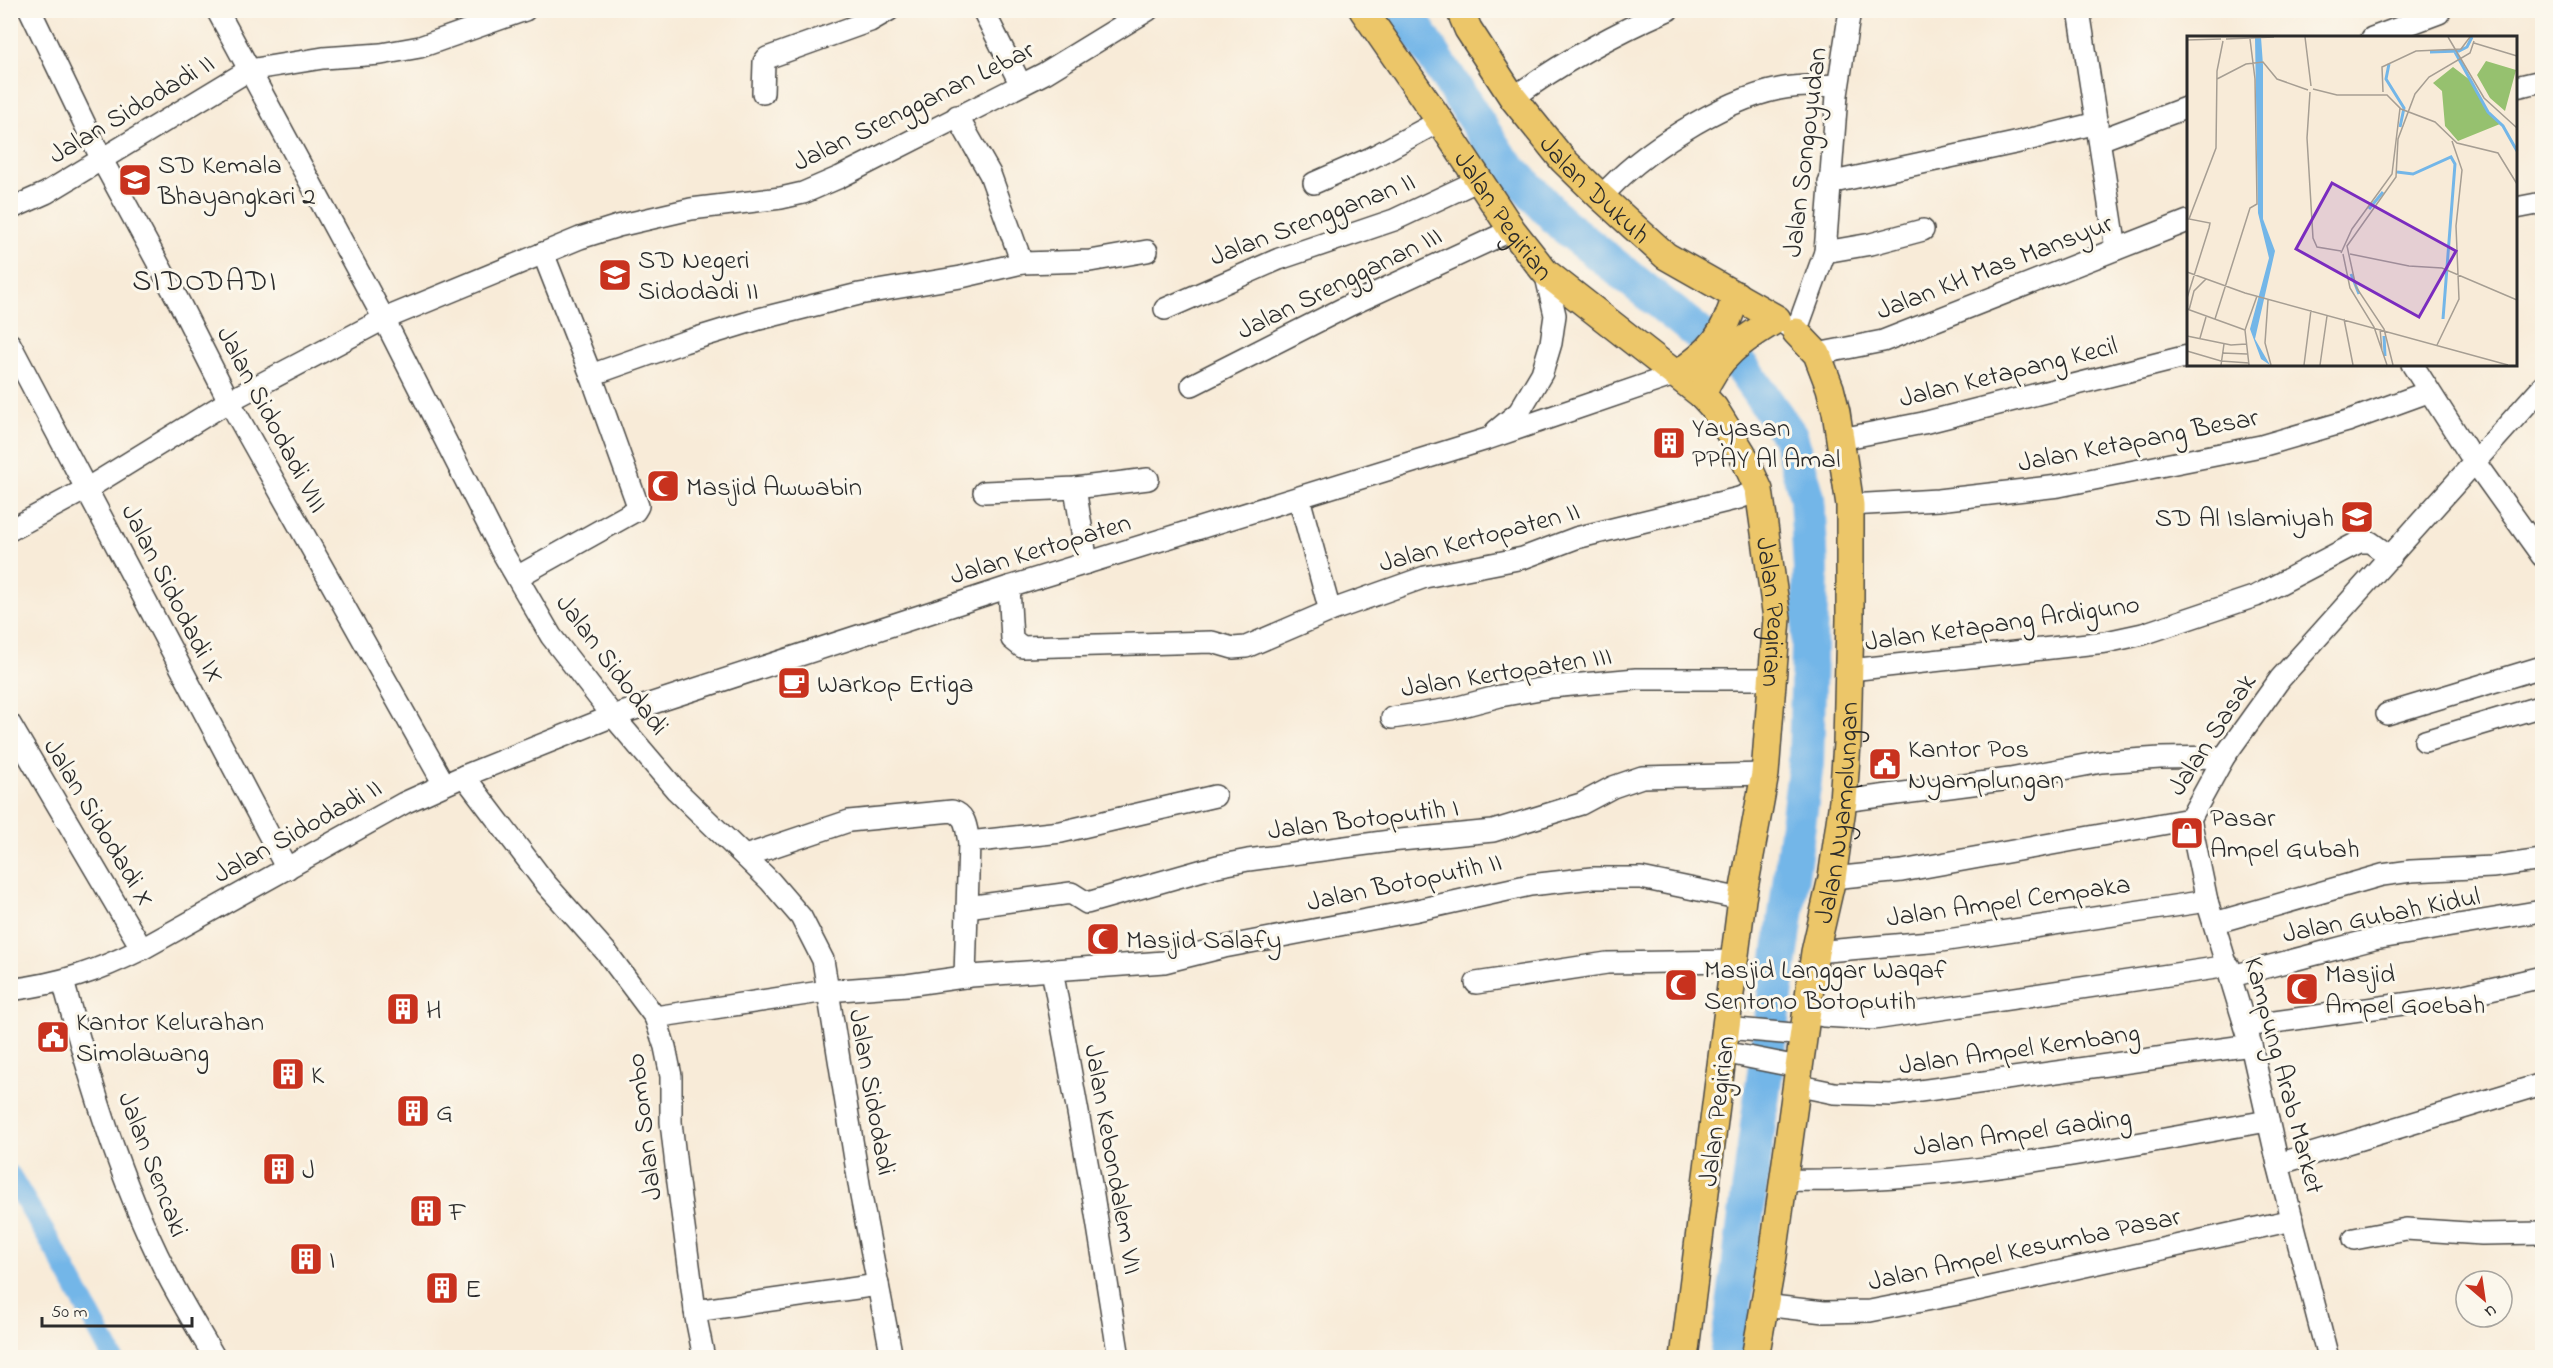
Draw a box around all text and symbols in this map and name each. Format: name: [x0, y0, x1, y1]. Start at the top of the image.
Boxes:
street label: Jalan Srengganan Lebar: [787, 32, 1042, 183]
inset map: [2187, 36, 2517, 366]
street label: Jalan Sidodadi II: [42, 45, 223, 175]
street label: Jalan Songoyudan: [1774, 45, 1839, 260]
street label: Jalan Dukuh: [1528, 128, 1658, 255]
street label: Jalan Pegirian: [1443, 144, 1562, 290]
place label: SD Kemala Bhayangkari 2: [157, 147, 316, 217]
school or university icon: SD Kemala Bhayangkari 2: [117, 162, 153, 198]
street label: Jalan Srengganan II: [1204, 163, 1421, 278]
street label: Jalan KH Mas Mansyur: [1871, 205, 2119, 331]
street label: Jalan Srengganan III: [1231, 218, 1449, 351]
place label: SD Negeri Sidodadi II: [638, 242, 759, 312]
school or university icon: SD Negeri Sidodadi II: [597, 257, 633, 293]
district label: SIDODADI: [132, 261, 278, 305]
street label: Jalan Sidodadi VIII: [205, 320, 337, 521]
street label: Jalan Ketapang Kecil: [1895, 327, 2122, 419]
street label: Jalan Ketapang Besar: [2015, 399, 2263, 484]
place label: Yayasan PPAY Al Amal: [1692, 410, 1840, 480]
building icon: Yayasan PPAY Al Amal: [1651, 425, 1687, 461]
mosque icon: Masjid Awwabin: [645, 468, 681, 504]
place label: Masjid Awwabin: [686, 469, 862, 508]
street label: Jalan Kertopaten II: [1375, 493, 1585, 584]
street label: Jalan Sidodadi IX: [110, 498, 234, 691]
school or university icon: SD Al Islamiyah: [2339, 499, 2375, 535]
place label: SD Al Islamiyah: [2155, 500, 2334, 539]
street label: Jalan Kertopaten: [945, 504, 1136, 596]
street label: Jalan Pegirian: [1744, 535, 1794, 688]
street label: Jalan Ketapang Ardiguno: [1862, 586, 2142, 663]
street label: Jalan Sidodadi: [545, 587, 677, 744]
street label: Jalan Kertopaten III: [1398, 638, 1615, 709]
cafe icon: Warkop Ertiga: [776, 665, 812, 701]
place label: Warkop Ertiga: [817, 666, 974, 705]
street label: Jalan Sasak: [2159, 666, 2267, 804]
street label: Jalan Nyamplungan: [1805, 701, 1870, 928]
place label: Kantor Pos Nyamplungan: [1908, 731, 2064, 801]
street label: Jalan Sidodadi X: [32, 732, 164, 915]
public building icon: Kantor Pos Nyamplungan: [1867, 746, 1903, 782]
street label: Jalan Sidodadi II: [207, 770, 390, 895]
street label: Jalan Botoputih I: [1266, 789, 1461, 852]
place label: Pasar Ampel Gubah: [2210, 800, 2360, 870]
shop icon: Pasar Ampel Gubah: [2169, 815, 2205, 851]
street label: Jalan Botoputih II: [1303, 844, 1506, 923]
street label: Jalan Ampel Cempaka: [1884, 866, 2133, 939]
street label: Jalan Gubah Kidul: [2279, 878, 2484, 955]
mosque icon: Masjid Salafy: [1085, 921, 1121, 957]
place label: Masjid Salafy: [1126, 922, 1281, 961]
place label: Masjid Langgar Waqaf Sentono Botoputih: [1704, 952, 1947, 1022]
street label: Kampung Arab Market: [2232, 953, 2333, 1198]
place label: Masjid Ampel Goebah: [2325, 956, 2485, 1026]
mosque icon: Masjid Langgar Waqaf Sentono Botoputih: [1663, 967, 1699, 1003]
mosque icon: Masjid Ampel Goebah: [2284, 971, 2320, 1007]
building icon: H: [385, 991, 421, 1027]
place label: H: [426, 992, 442, 1031]
place label: Kantor Kelurahan Simolawang: [76, 1004, 264, 1074]
street label: Jalan Sidodadi: [837, 1006, 904, 1179]
street label: Jalan Ampel Kembang: [1896, 1014, 2142, 1087]
public building icon: Kantor Kelurahan Simolawang: [35, 1019, 71, 1055]
street label: Jalan Pegirian: [1690, 1034, 1747, 1189]
street label: Jalan Kebondalem VII: [1072, 1041, 1151, 1278]
street label: Jalan Sombo: [617, 1051, 674, 1202]
building icon: K: [270, 1056, 306, 1092]
place label: K: [311, 1057, 325, 1096]
street label: Jalan Sencaki: [106, 1087, 197, 1243]
building icon: G: [395, 1093, 431, 1129]
place label: G: [436, 1094, 453, 1133]
street label: Jalan Ampel Gading: [1911, 1099, 2134, 1168]
building icon: J: [261, 1151, 297, 1187]
place label: J: [302, 1152, 315, 1191]
building icon: F: [408, 1193, 444, 1229]
place label: F: [448, 1194, 467, 1233]
street label: Jalan Ampel Kesumba Pasar: [1865, 1198, 2185, 1303]
building icon: I: [288, 1241, 324, 1277]
place label: I: [329, 1242, 335, 1281]
north arrow: [2454, 1269, 2514, 1329]
building icon: E: [424, 1270, 460, 1306]
place label: E: [465, 1271, 481, 1310]
scale bar: [42, 1290, 192, 1328]
text: U: [2480, 1297, 2501, 1323]
text: 50 m: [51, 1300, 88, 1326]

